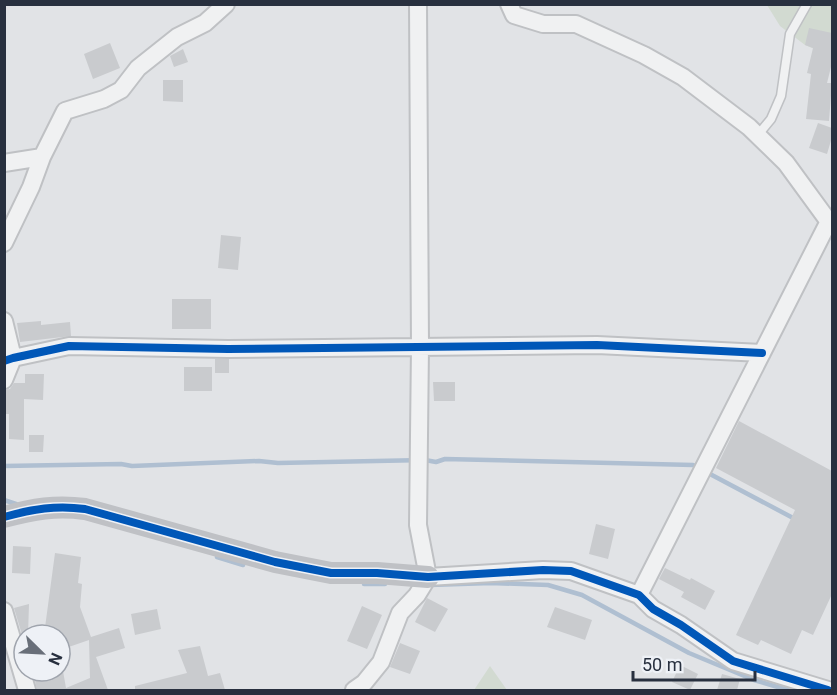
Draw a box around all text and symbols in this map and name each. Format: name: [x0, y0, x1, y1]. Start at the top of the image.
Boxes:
north arrow: [12, 623, 72, 683]
scale bar: [633, 644, 754, 682]
text: N: [44, 650, 66, 668]
text: 50 m: [642, 654, 682, 675]

